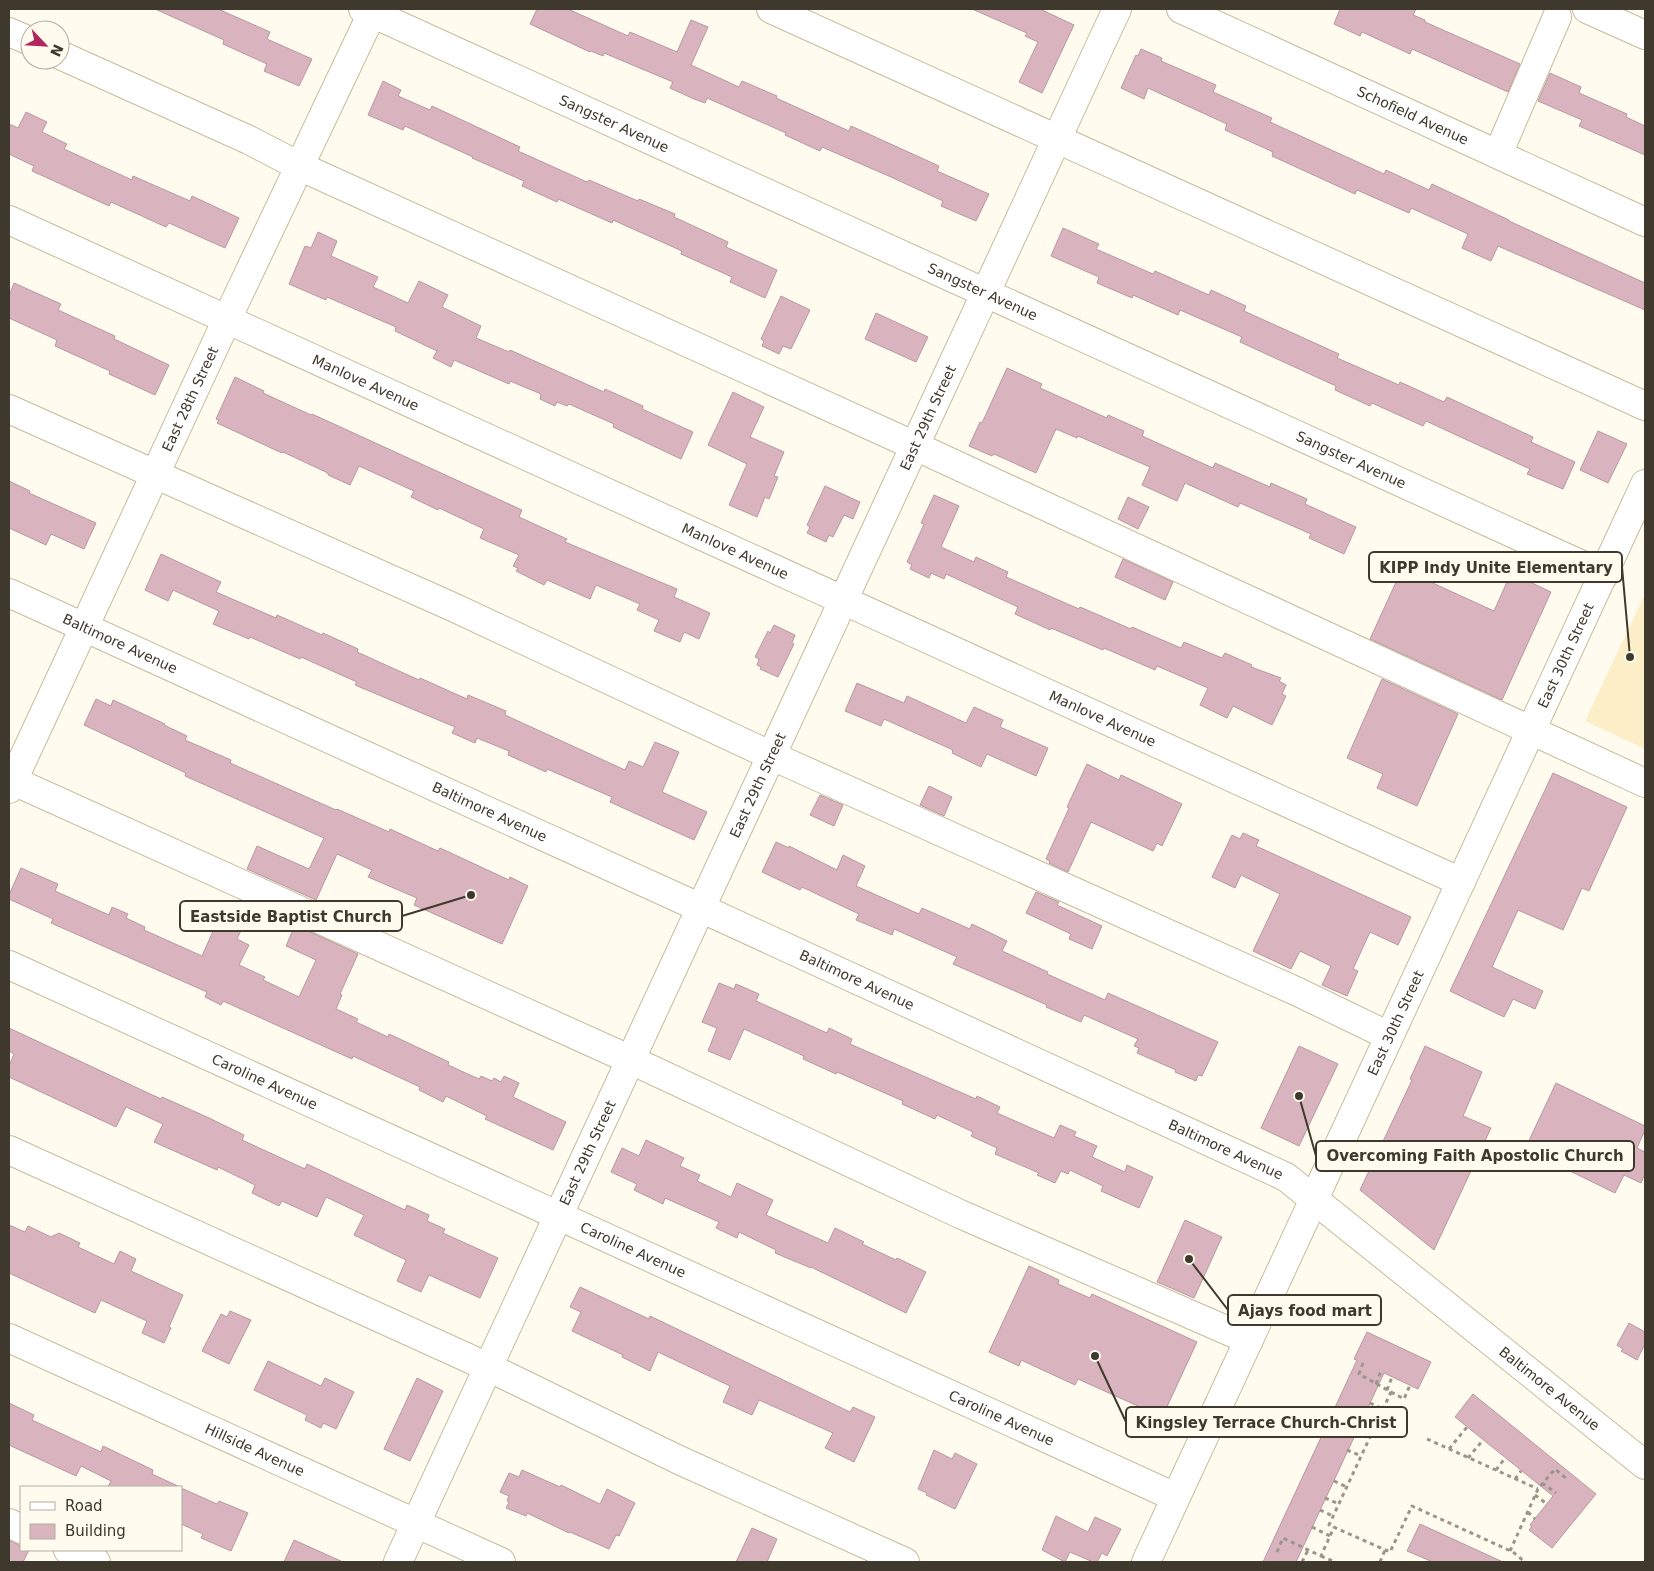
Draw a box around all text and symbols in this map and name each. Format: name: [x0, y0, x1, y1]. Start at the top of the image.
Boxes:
north arrow: [20, 20, 70, 70]
text: N: [47, 42, 67, 59]
street label: Schofield Avenue: [1355, 83, 1471, 148]
street label: Sangster Avenue: [557, 92, 672, 155]
street label: Sangster Avenue: [925, 260, 1040, 324]
street label: East 28th Street: [159, 343, 222, 454]
street label: Manlove Avenue: [310, 351, 422, 414]
street label: East 29th Street: [897, 362, 959, 473]
street label: Sangster Avenue: [1294, 428, 1409, 492]
street label: Manlove Avenue: [679, 520, 791, 582]
callout: KIPP Indy Unite Elementary: [1369, 552, 1622, 582]
text: KIPP Indy Unite Elementary: [1379, 559, 1613, 577]
street label: East 30th Street: [1534, 600, 1597, 710]
street label: Baltimore Avenue: [60, 611, 180, 677]
street label: Manlove Avenue: [1047, 687, 1159, 750]
street label: East 29th Street: [726, 730, 789, 840]
street label: Baltimore Avenue: [430, 779, 549, 845]
callout: Eastside Baptist Church: [180, 901, 402, 931]
text: Eastside Baptist Church: [190, 908, 392, 926]
street label: Baltimore Avenue: [797, 947, 917, 1013]
street label: East 30th Street: [1364, 967, 1427, 1078]
street label: Caroline Avenue: [209, 1051, 320, 1113]
street label: East 29th Street: [556, 1097, 619, 1208]
street label: Baltimore Avenue: [1166, 1116, 1286, 1183]
callout: Overcoming Faith Apostolic Church: [1316, 1141, 1634, 1171]
text: Overcoming Faith Apostolic Church: [1326, 1147, 1624, 1165]
street label: Caroline Avenue: [578, 1219, 688, 1281]
callout: Ajays food mart: [1228, 1295, 1381, 1325]
text: Ajays food mart: [1238, 1302, 1372, 1320]
street label: Baltimore Avenue: [1496, 1343, 1603, 1434]
street label: Caroline Avenue: [946, 1387, 1057, 1449]
callout: Kingsley Terrace Church-Christ: [1126, 1407, 1407, 1437]
text: Kingsley Terrace Church-Christ: [1136, 1414, 1396, 1432]
street label: Hillside Avenue: [203, 1420, 307, 1479]
legend: [20, 1486, 182, 1551]
text: Road: [65, 1497, 103, 1515]
text: Building: [65, 1522, 126, 1540]

